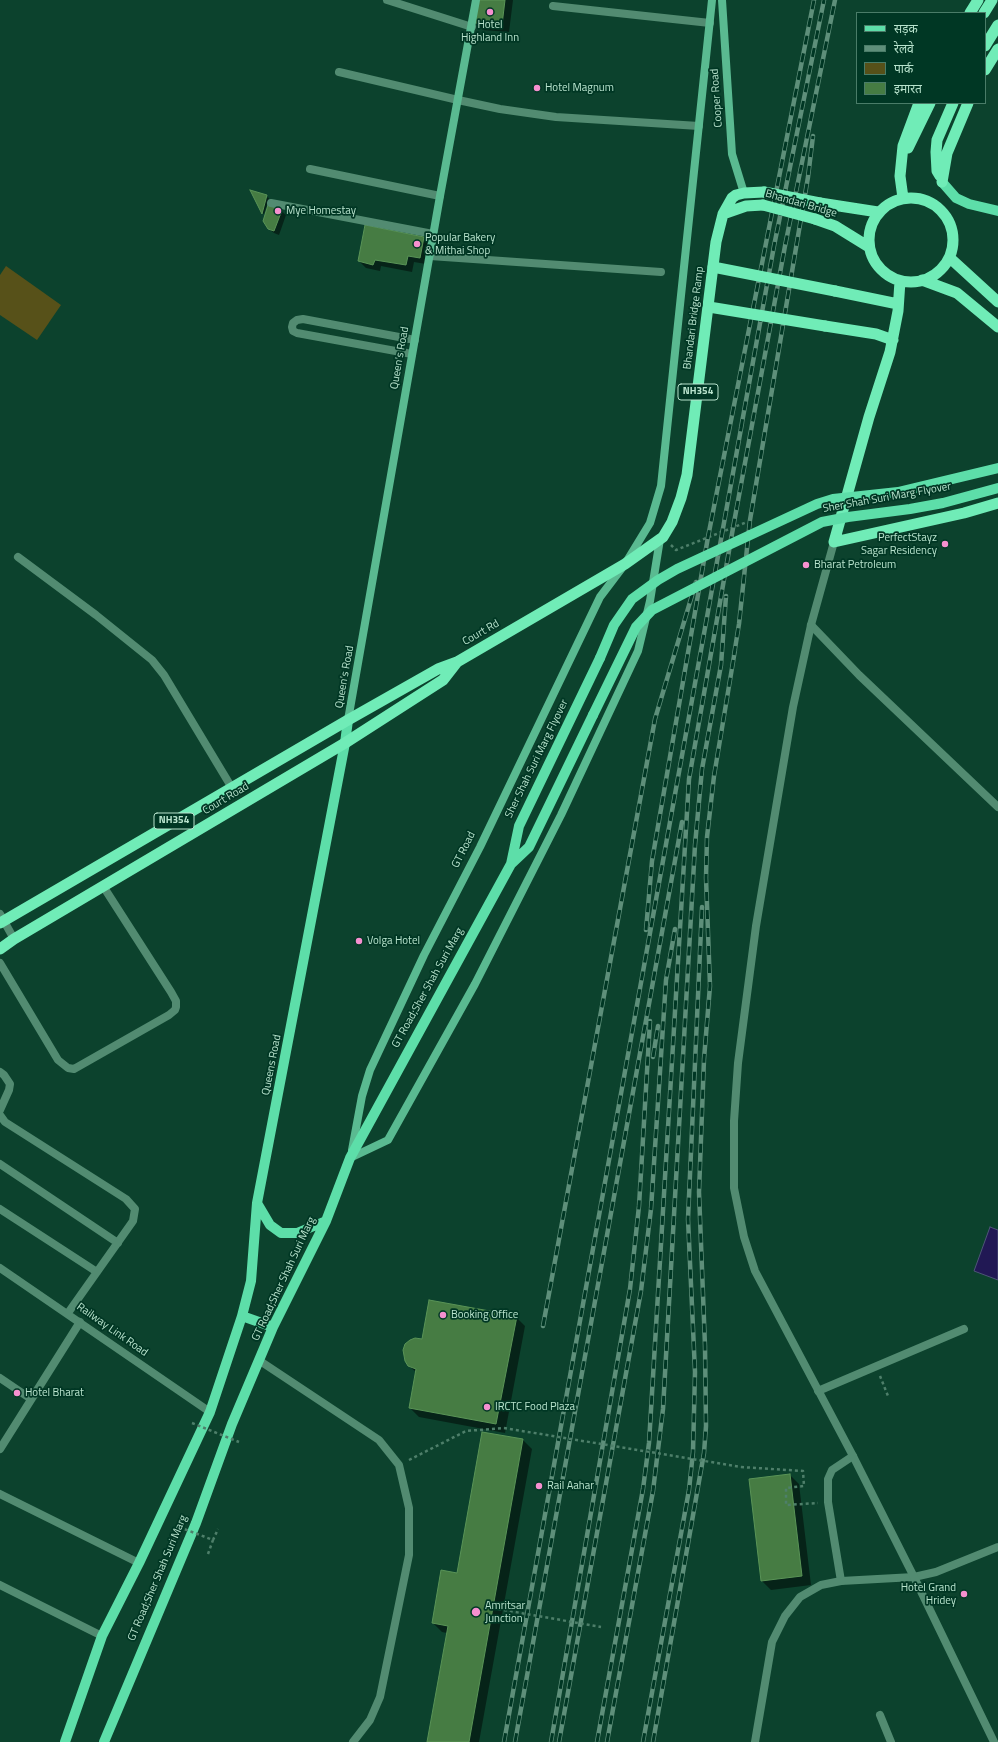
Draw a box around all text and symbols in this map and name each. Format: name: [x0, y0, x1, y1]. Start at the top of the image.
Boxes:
marker: Hotel Highland Inn: [485, 7, 495, 17]
legend: [856, 12, 986, 104]
place label: Hotel Highland Inn: [461, 18, 519, 44]
text: सड़क: [894, 19, 918, 38]
text: रेलवे: [894, 39, 914, 58]
text: पार्क: [894, 59, 913, 78]
street label: Cooper Road: [708, 68, 726, 128]
text: इमारत: [894, 79, 922, 98]
place label: Hotel Magnum: [545, 81, 614, 95]
marker: Hotel Magnum: [532, 83, 542, 93]
street label: Bhandari Bridge: [764, 187, 838, 221]
place label: Mye Homestay: [286, 204, 356, 218]
marker: Mye Homestay: [273, 206, 283, 216]
place label: Popular Bakery & Mithai Shop: [425, 231, 495, 257]
marker: Popular Bakery & Mithai Shop: [412, 239, 422, 249]
street label: Bhandari Bridge Ramp: [681, 266, 707, 370]
street label: Queen's Road: [388, 326, 412, 390]
road number: NH354: [678, 384, 718, 400]
street label: Sher Shah Suri Marg Flyover: [822, 480, 952, 516]
place label: PerfectStayz Sagar Residency: [861, 531, 937, 557]
marker: PerfectStayz Sagar Residency: [940, 539, 950, 549]
place label: Bharat Petroleum: [814, 558, 896, 572]
marker: Bharat Petroleum: [801, 560, 811, 570]
street label: Court Rd: [460, 617, 502, 649]
street label: Queen's Road: [333, 645, 357, 709]
street label: Sher Shah Suri Marg Flyover: [503, 698, 571, 820]
street label: Court Road: [201, 780, 251, 818]
road number: NH354: [154, 813, 194, 829]
street label: GT Road: [449, 830, 479, 870]
street label: GT Road;Sher Shah Suri Marg: [389, 926, 467, 1050]
place label: Volga Hotel: [367, 934, 420, 948]
marker: Volga Hotel: [354, 936, 364, 946]
street label: Queens Road: [260, 1034, 284, 1096]
street label: GT Road;Sher Shah Suri Marg: [249, 1215, 319, 1343]
street label: Railway Link Road: [74, 1301, 150, 1359]
place label: Booking Office: [451, 1308, 518, 1322]
marker: Booking Office: [438, 1310, 448, 1320]
place label: Hotel Bharat: [25, 1386, 84, 1400]
marker: Hotel Bharat: [12, 1388, 22, 1398]
place label: IRCTC Food Plaza: [495, 1400, 575, 1414]
marker: IRCTC Food Plaza: [482, 1402, 492, 1412]
place label: Rail Aahar: [547, 1479, 594, 1493]
marker: Rail Aahar: [534, 1481, 544, 1491]
street label: GT Road;Sher Shah Suri Marg: [125, 1513, 191, 1643]
place label: Hotel Grand Hridey: [901, 1581, 956, 1607]
marker: Hotel Grand Hridey: [959, 1589, 969, 1599]
place label: Amritsar Junction: [485, 1599, 525, 1625]
marker: Amritsar Junction: [470, 1606, 482, 1618]

